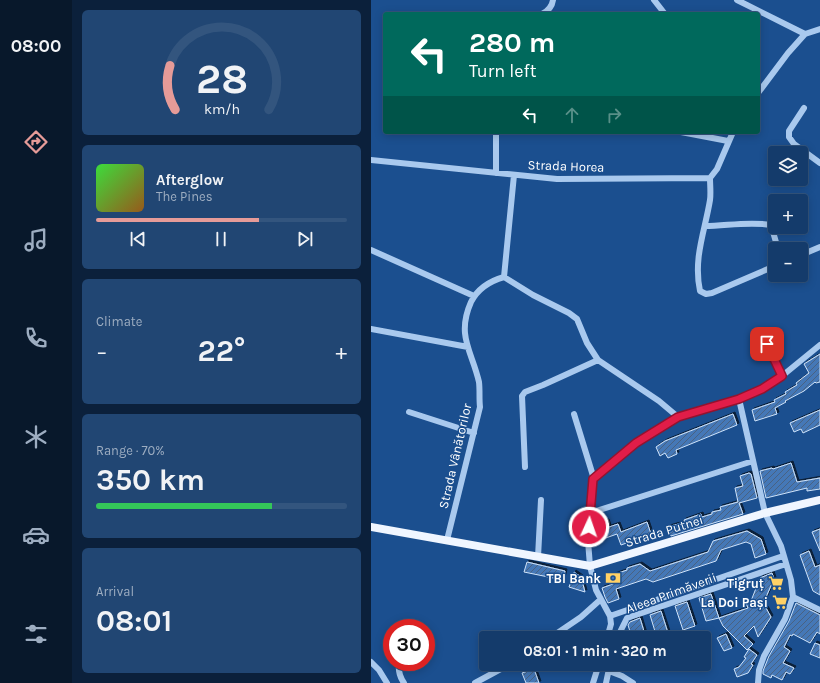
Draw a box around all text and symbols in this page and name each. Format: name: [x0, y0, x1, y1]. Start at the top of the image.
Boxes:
text: 280 m: [469, 26, 555, 59]
icon: left: [403, 28, 455, 80]
text: 08:00: [11, 35, 61, 57]
text: 28: [195, 55, 248, 103]
text: Turn left: [469, 60, 537, 82]
text: km/h: [203, 101, 240, 118]
icon: left: [519, 104, 541, 126]
icon: ahead: [561, 104, 583, 126]
icon: right: [603, 104, 625, 126]
icon: directions: [22, 128, 50, 156]
map controls: [768, 146, 808, 282]
button: layers: [768, 146, 808, 186]
street label: Strada Horea: [527, 157, 605, 175]
text: Afterglow: [156, 171, 224, 189]
text: The Pines: [156, 189, 213, 204]
button: +: [768, 194, 808, 234]
icon: music: [22, 226, 50, 254]
icon: previous: [127, 228, 149, 250]
icon: pause: [210, 228, 232, 250]
icon: next: [294, 228, 316, 250]
button: −: [768, 242, 808, 282]
text: Climate: [96, 314, 142, 329]
icon: phone: [22, 324, 50, 352]
pin: [750, 327, 784, 361]
text: 22°: [198, 333, 245, 369]
icon: arrive: [756, 333, 778, 355]
text: −: [96, 339, 108, 365]
text: +: [335, 339, 347, 365]
street label: Strada Vânătorilor: [436, 402, 474, 510]
icon: climate: [22, 423, 50, 451]
text: Range · 70%: [96, 443, 165, 458]
text: 350 km: [96, 462, 205, 498]
position arrow: [568, 506, 610, 548]
street label: Strada Putnei: [623, 512, 705, 550]
icon: car: [22, 521, 50, 549]
bank icon: TBI Bank: [604, 569, 622, 587]
street label: Aleea Primăverii: [624, 570, 718, 616]
place label: TBI Bank: [547, 571, 601, 586]
supermarket icon: Tigruț: [767, 574, 785, 592]
place label: Tigruț: [727, 576, 764, 592]
text: Arrival: [96, 584, 134, 599]
supermarket icon: La Doi Pași: [771, 593, 789, 611]
place label: La Doi Pași: [701, 595, 768, 611]
text: 08:01: [96, 603, 172, 639]
speed limit sign: 30: [383, 619, 435, 671]
icon: filters: [22, 620, 50, 648]
text: 08:01 · 1 min · 320 m: [523, 642, 667, 660]

